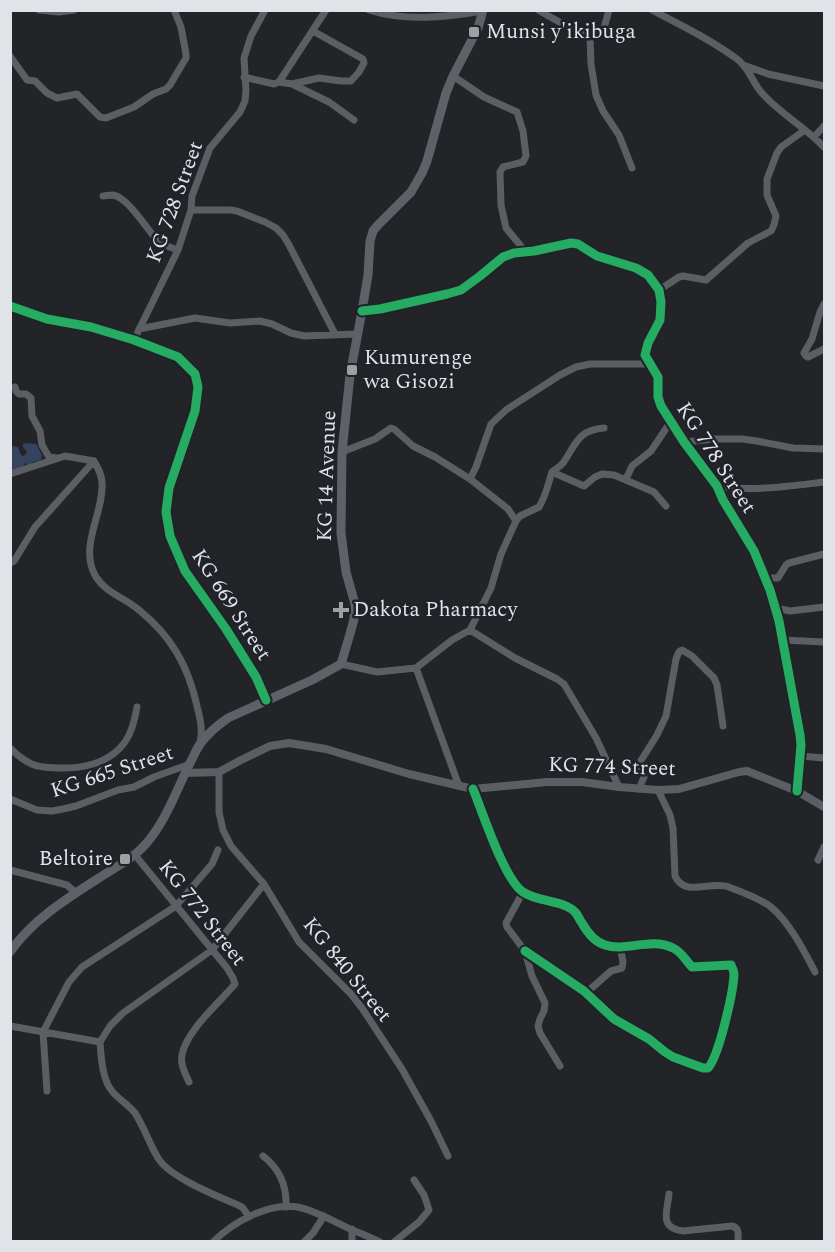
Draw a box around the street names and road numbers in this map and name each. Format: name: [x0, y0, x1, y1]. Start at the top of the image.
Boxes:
street label: KG 728 Street: [138, 137, 212, 267]
street label: KG 778 Street: [668, 396, 764, 520]
street label: KG 14 Avenue: [309, 410, 345, 542]
street label: KG 669 Street: [183, 543, 279, 667]
street label: KG 665 Street: [46, 737, 178, 807]
street label: KG 774 Street: [548, 749, 676, 785]
street label: KG 772 Street: [150, 853, 254, 973]
street label: KG 840 Street: [294, 910, 400, 1030]

